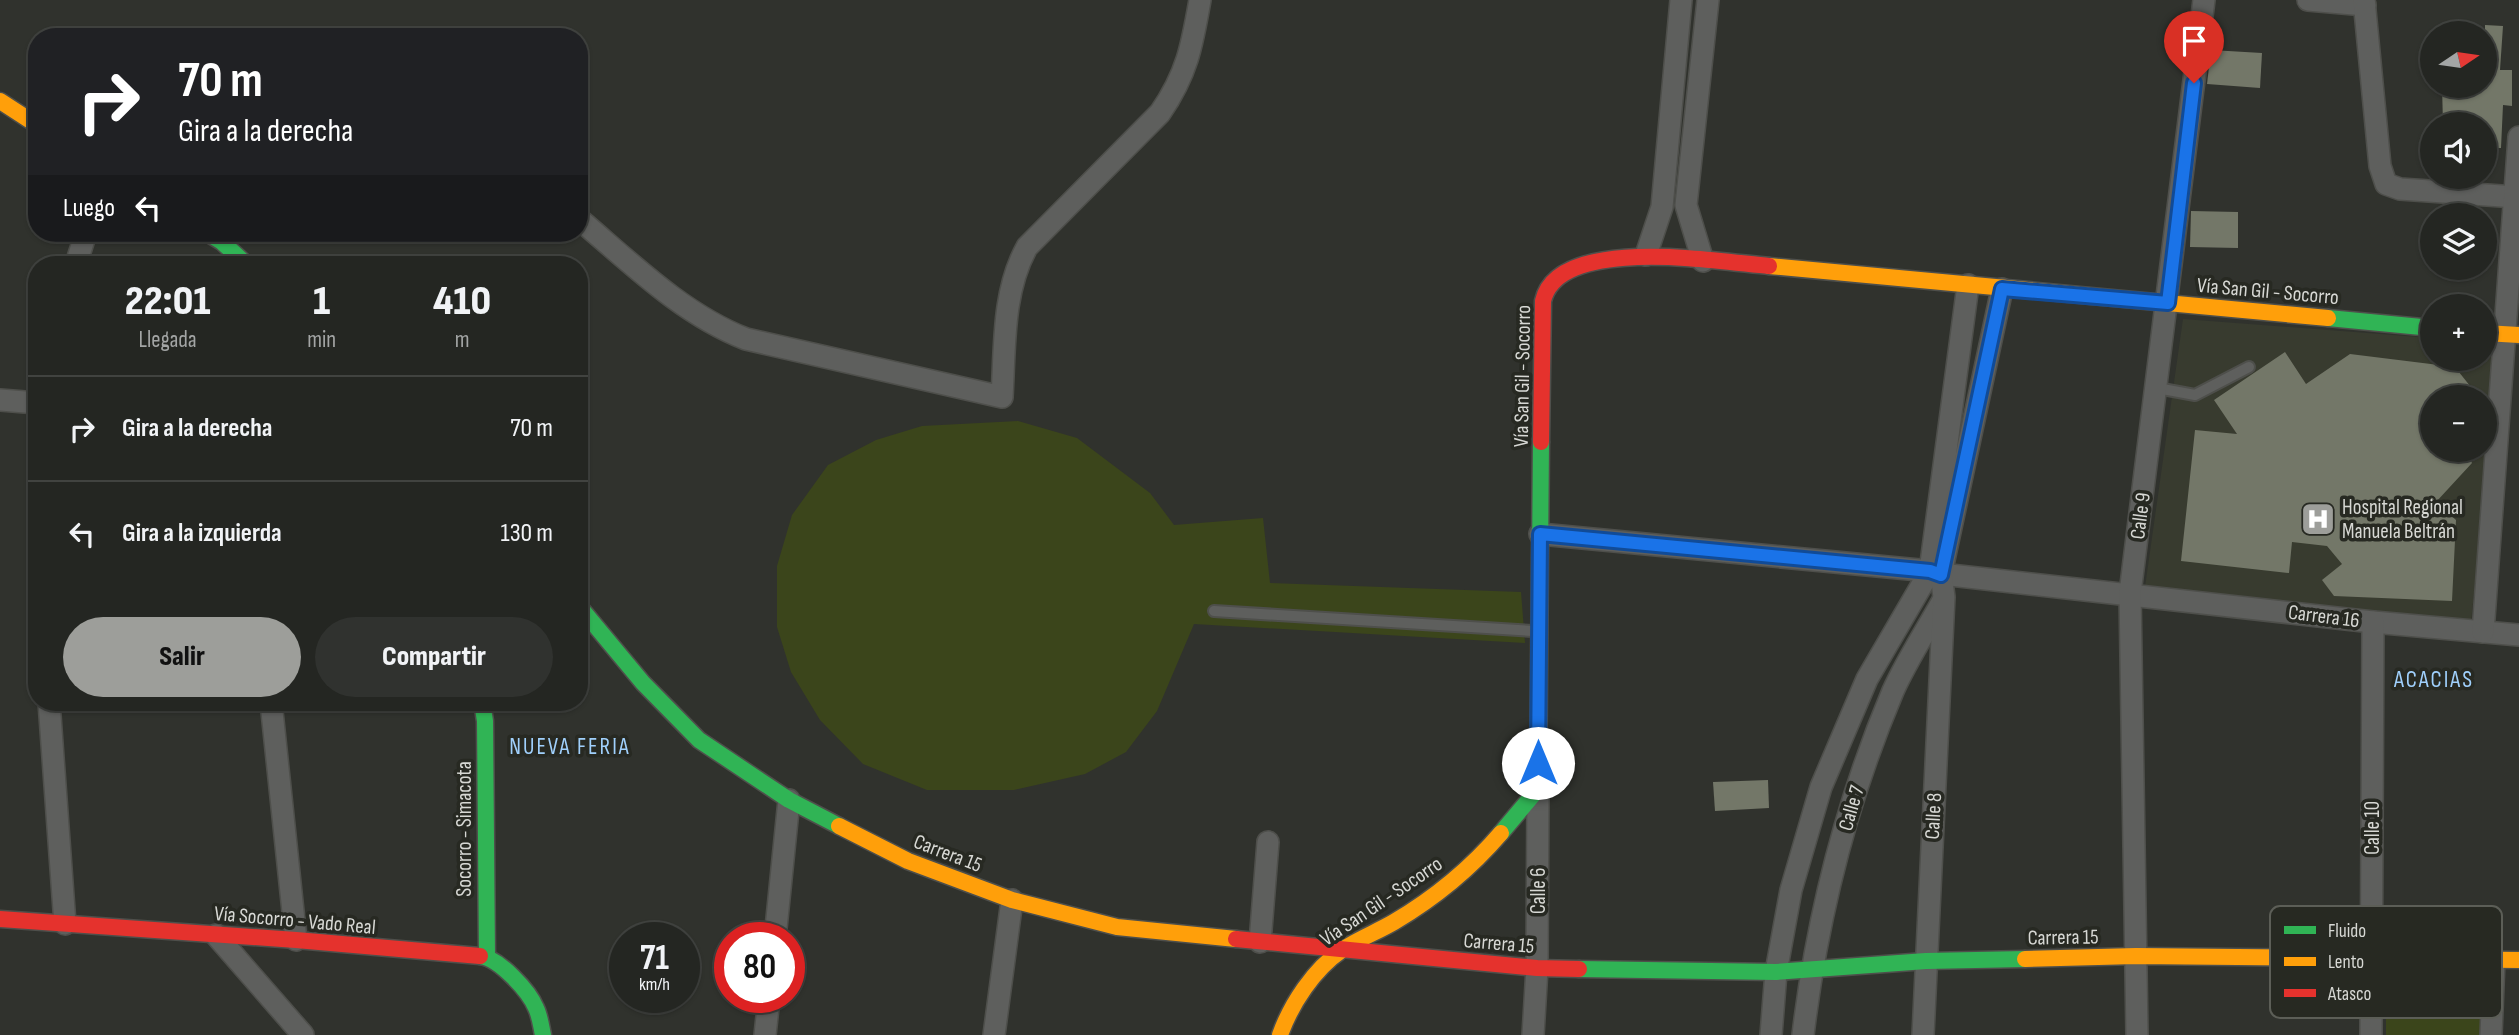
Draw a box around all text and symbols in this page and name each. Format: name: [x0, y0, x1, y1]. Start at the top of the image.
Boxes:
pin: [2164, 11, 2224, 83]
north arrow: [2420, 21, 2497, 98]
map controls: [2420, 21, 2497, 462]
icon: arrive: [2175, 22, 2213, 60]
text: 70 m: [178, 52, 263, 111]
icon: right: [63, 56, 154, 147]
text: Gira a la derecha: [178, 112, 353, 151]
button: sound: [2420, 112, 2497, 189]
icon: left: [129, 189, 167, 227]
text: Luego: [63, 193, 115, 224]
button: layers: [2420, 203, 2497, 280]
street label: Vía San Gil - Socorro: [2196, 273, 2340, 310]
text: 22:01: [125, 276, 210, 327]
text: 1: [313, 276, 330, 327]
text: 410: [433, 276, 491, 327]
button: +: [2420, 294, 2497, 371]
street label: Vía San Gil - Socorro: [1509, 305, 1536, 447]
text: Llegada: [139, 326, 197, 354]
text: min: [307, 326, 336, 354]
text: m: [455, 326, 469, 354]
button: −: [2420, 385, 2497, 462]
icon: right: [63, 410, 101, 448]
text: Gira a la derecha: [122, 413, 272, 444]
text: 70 m: [510, 413, 553, 444]
street label: Calle 9: [2125, 491, 2156, 541]
place label: Hospital Regional Manuela Beltrán: [2342, 495, 2463, 544]
hospital icon: Hospital Regional Manuela Beltrán: [2299, 500, 2337, 538]
icon: left: [63, 515, 101, 553]
text: Gira a la izquierda: [122, 518, 282, 549]
text: 130 m: [501, 518, 553, 549]
street label: Carrera 16: [2287, 600, 2361, 633]
button: Salir: [63, 617, 301, 697]
button: Compartir: [315, 617, 553, 697]
district label: ACACIAS: [2393, 666, 2474, 694]
position arrow: [1501, 726, 1575, 800]
district label: NUEVA FERIA: [509, 733, 631, 761]
street label: Socorro - Simacota: [452, 761, 477, 897]
street label: Calle 7: [1833, 782, 1870, 834]
street label: Calle 8: [1920, 792, 1947, 840]
street label: Calle 10: [2360, 801, 2385, 855]
street label: Carrera 15: [910, 829, 985, 878]
street label: Vía San Gil - Socorro: [1315, 851, 1447, 952]
street label: Calle 6: [1526, 868, 1551, 914]
street label: Vía Socorro - Vado Real: [213, 901, 377, 940]
legend: [2270, 906, 2502, 1018]
text: Fluido: [2328, 920, 2366, 943]
speed limit sign: 80: [714, 922, 805, 1013]
street label: Carrera 15: [2027, 924, 2099, 951]
street label: Carrera 15: [1463, 928, 1535, 959]
text: 71: [640, 937, 669, 980]
text: Lento: [2328, 951, 2364, 974]
text: km/h: [639, 974, 670, 995]
text: Atasco: [2327, 983, 2371, 1006]

